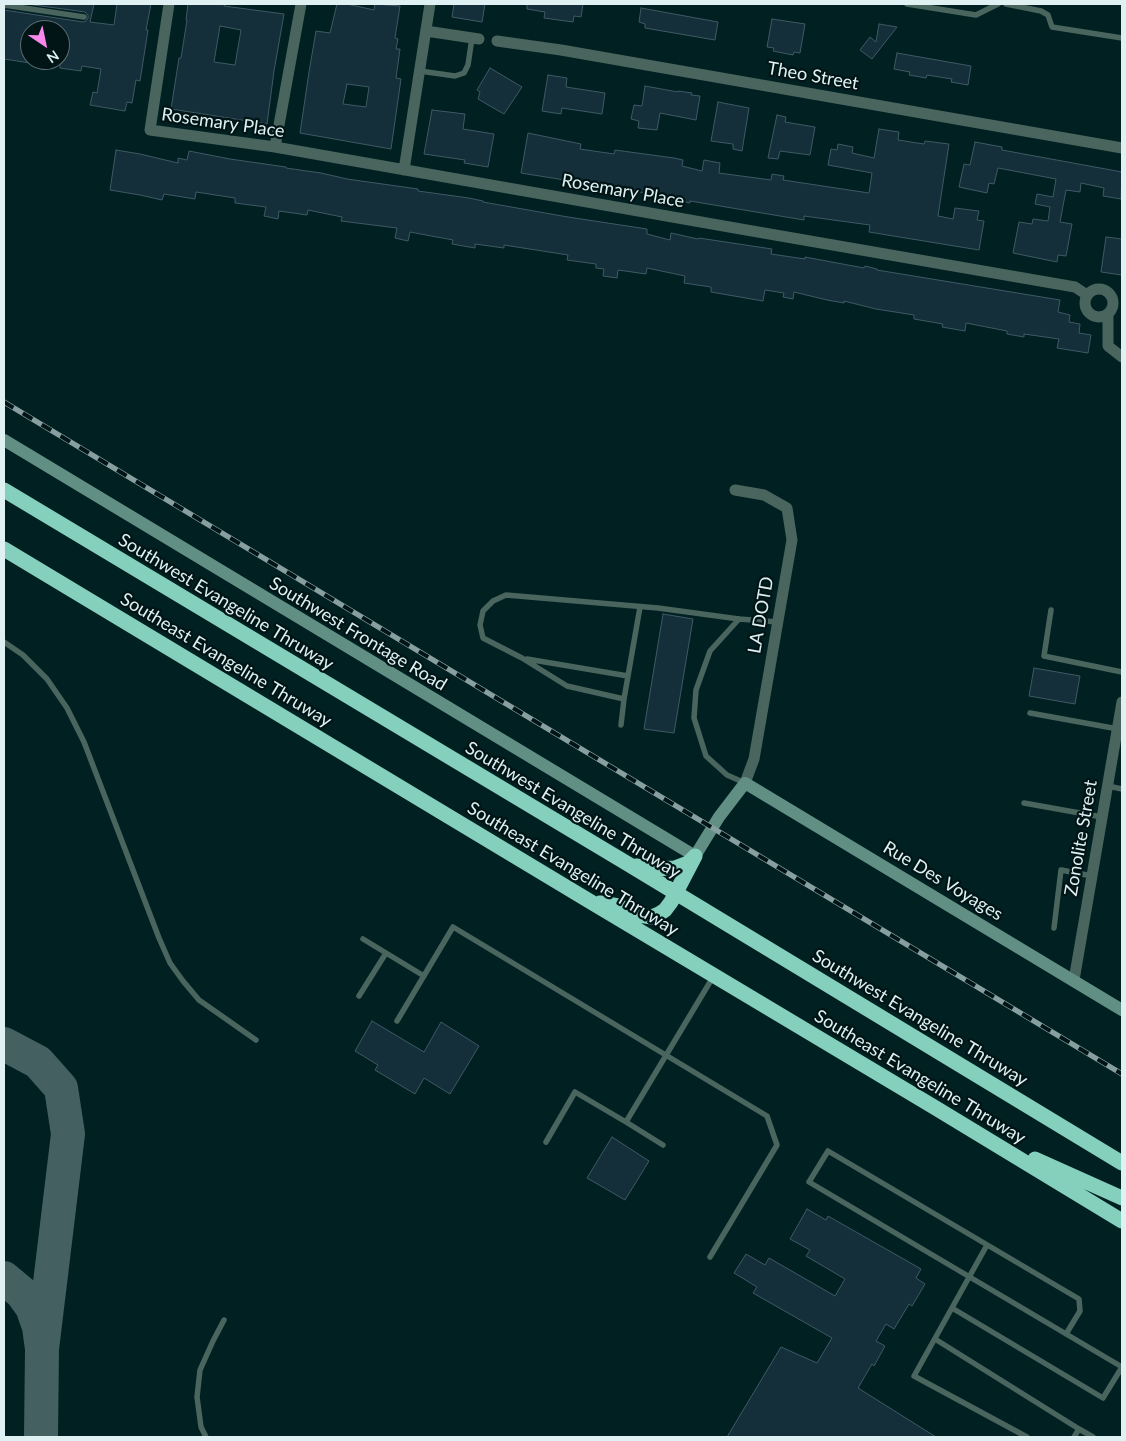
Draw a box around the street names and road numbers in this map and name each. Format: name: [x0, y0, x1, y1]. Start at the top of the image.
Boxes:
street label: Theo Street: [766, 57, 860, 95]
street label: Rosemary Place: [160, 104, 286, 142]
street label: Rosemary Place: [560, 170, 686, 212]
street label: Southwest Evangeline Thruway: [114, 529, 338, 675]
street label: Southwest Frontage Road: [265, 572, 451, 696]
street label: LA DOTD: [744, 575, 778, 655]
street label: Southeast Evangeline Thruway: [117, 588, 335, 732]
street label: Southwest Evangeline Thruway: [461, 737, 685, 883]
street label: Zonolite Street: [1060, 778, 1102, 898]
street label: Southeast Evangeline Thruway: [464, 797, 682, 941]
street label: Rue Des Voyages: [879, 837, 1007, 925]
street label: Southwest Evangeline Thruway: [808, 945, 1032, 1091]
street label: Southeast Evangeline Thruway: [811, 1005, 1029, 1149]

